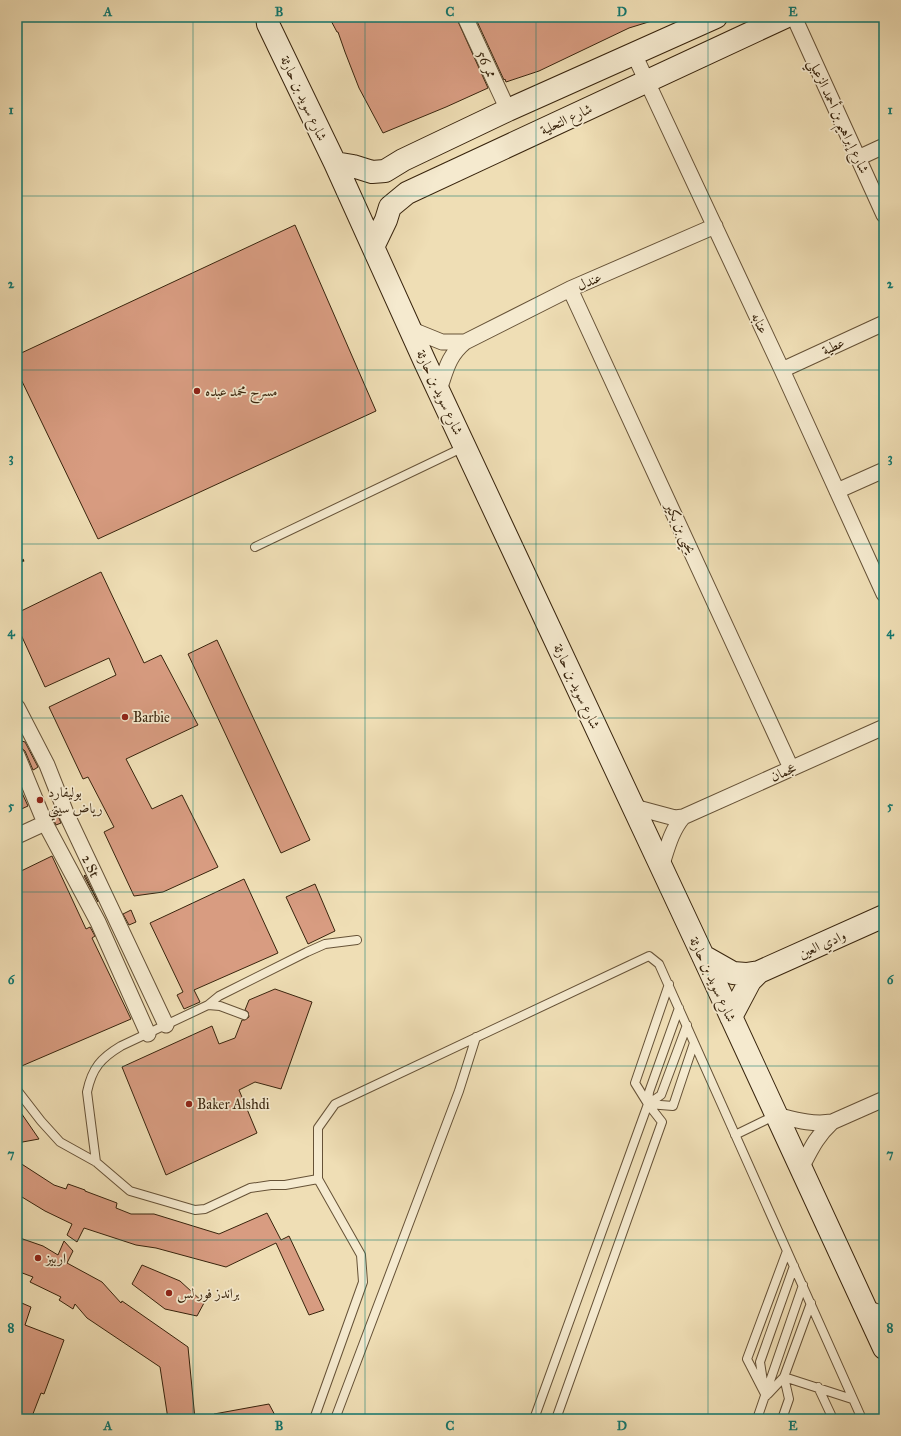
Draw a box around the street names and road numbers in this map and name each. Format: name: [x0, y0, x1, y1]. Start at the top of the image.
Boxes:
street label: ممر 56: [473, 48, 500, 80]
street label: شارع سويد بن حارثة: [274, 53, 331, 145]
street label: شارع إبراهيم بن أحمد الزعبلي: [800, 55, 874, 178]
street label: شارع التحلية: [538, 100, 596, 142]
street label: عندل: [574, 269, 604, 294]
street label: عنابه: [747, 310, 772, 336]
street label: عطية: [819, 334, 847, 359]
street label: شارع سويد بن حارثة: [410, 347, 467, 439]
street label: يحيى بن بكير: [658, 498, 700, 558]
street label: شارع سويد بن حارثة: [547, 641, 604, 733]
street label: عجمان: [768, 759, 799, 786]
street label: 2 St: [78, 852, 103, 880]
street label: وادي العين: [796, 927, 850, 965]
street label: شارع سويد بن حارثة: [683, 934, 740, 1026]

